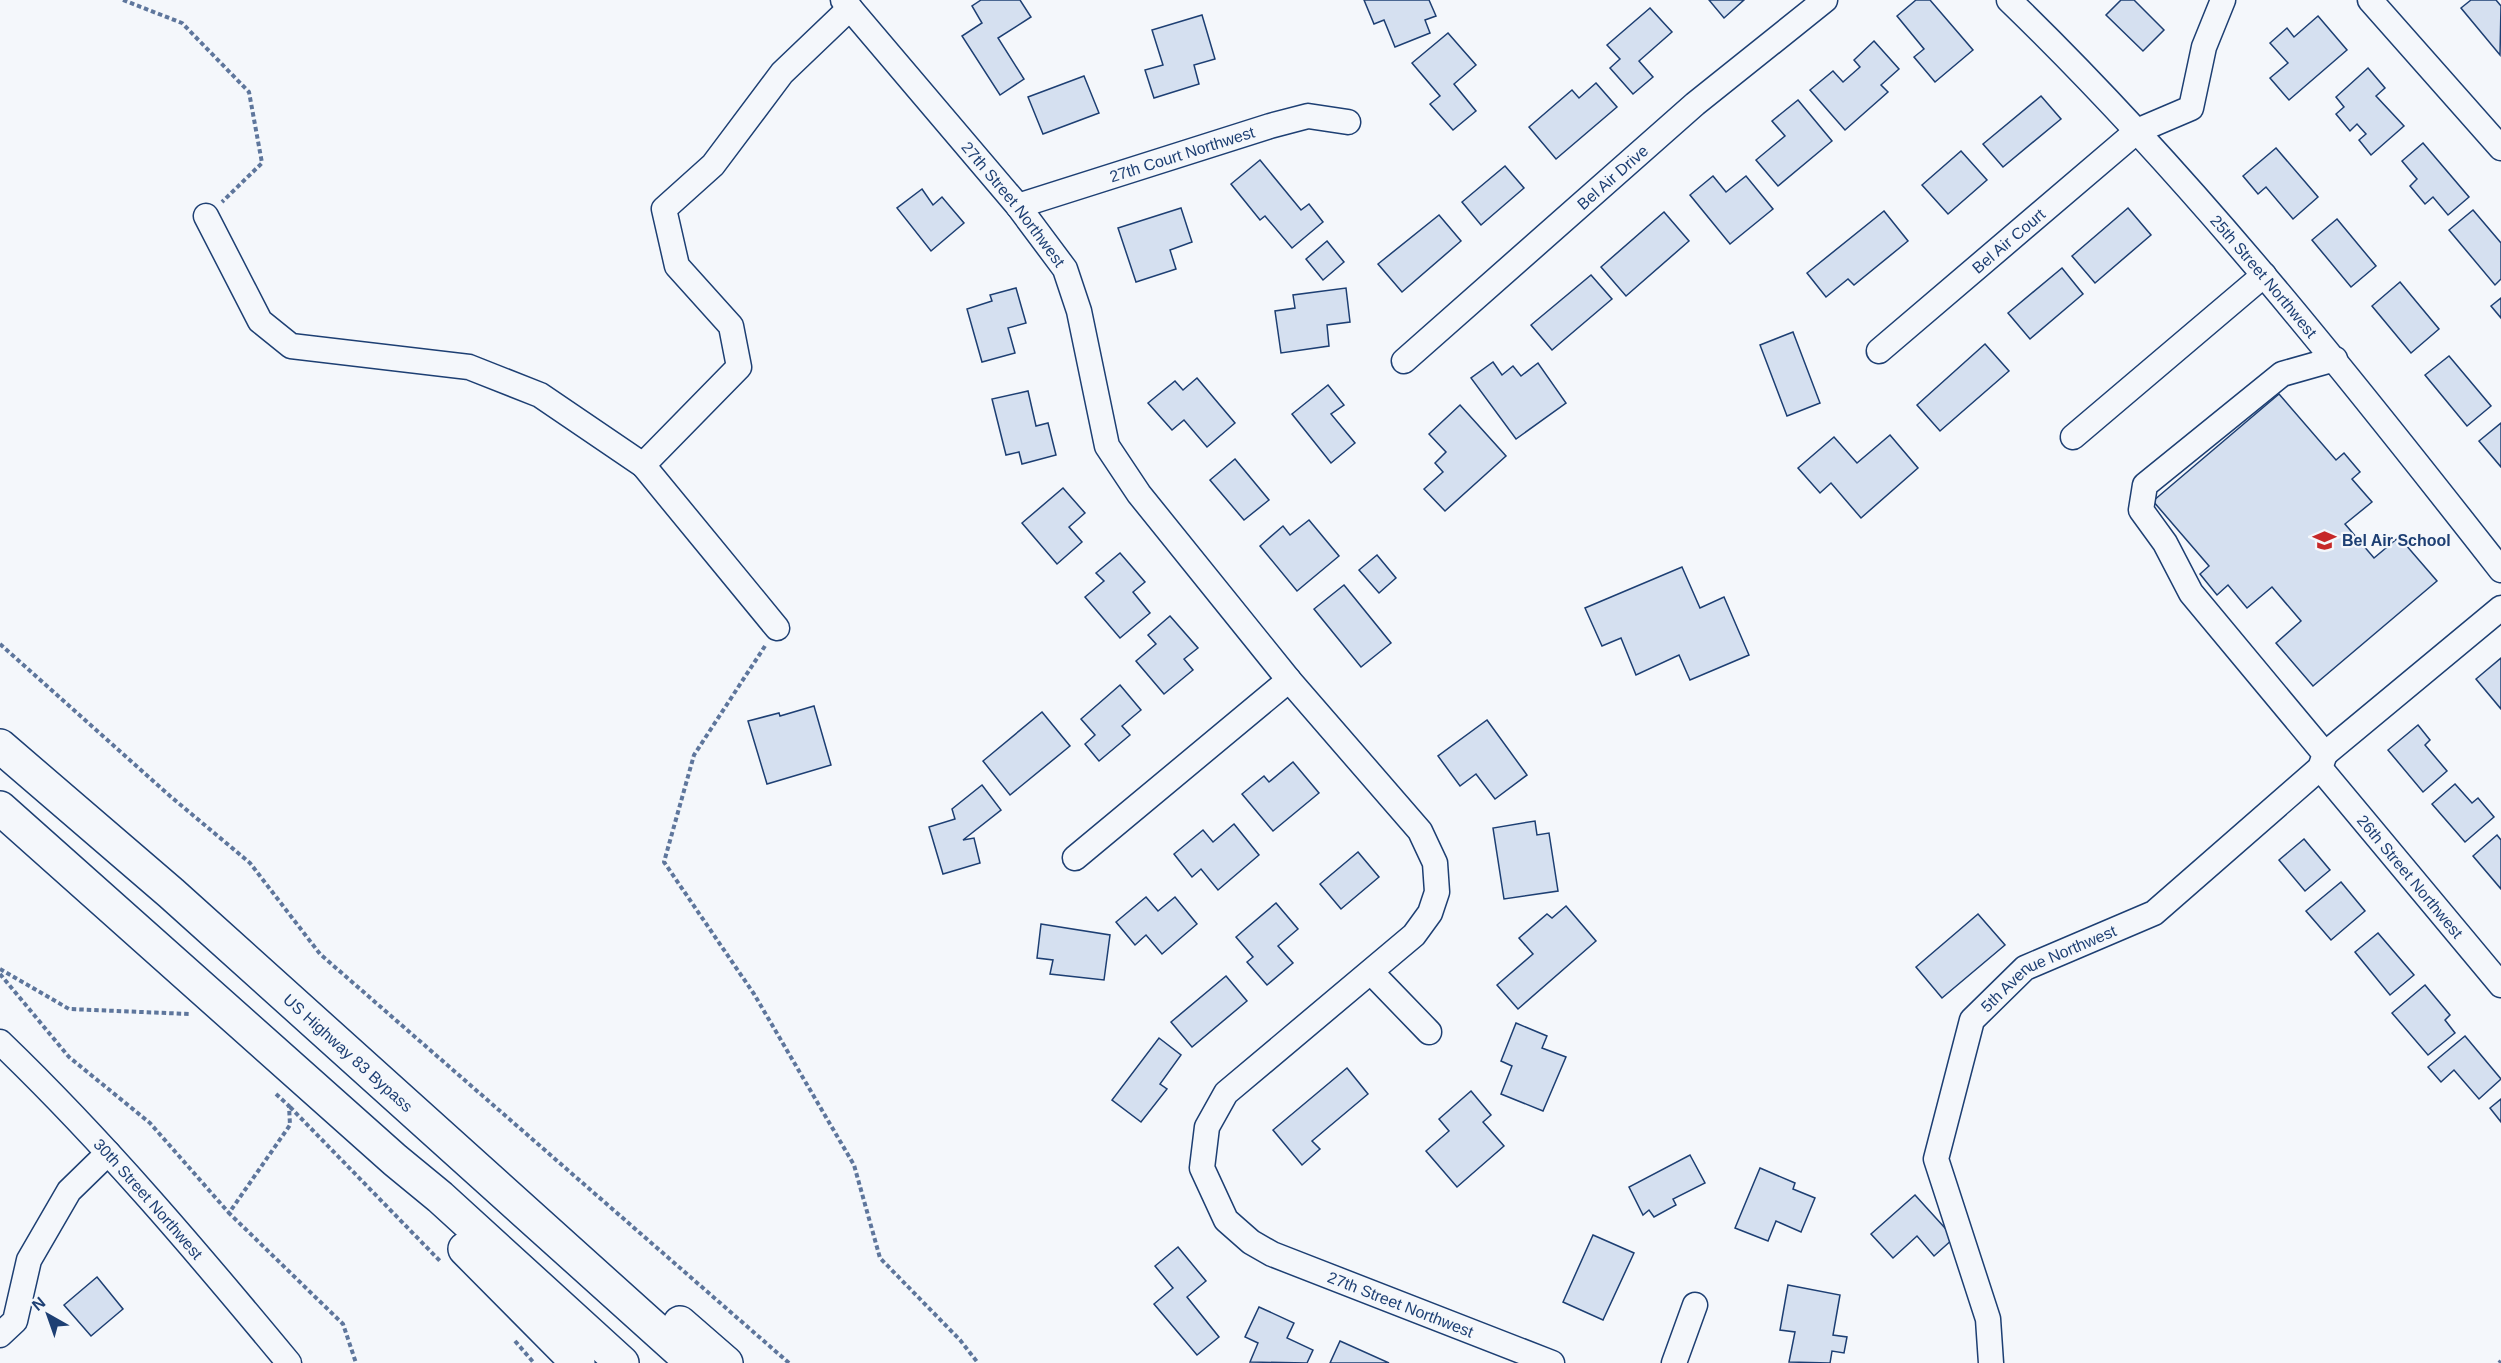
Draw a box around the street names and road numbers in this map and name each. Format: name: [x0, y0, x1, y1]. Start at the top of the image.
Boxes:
street label: 27th Court Northwest: [1107, 123, 1257, 185]
street label: 27th Street Northwest: [958, 139, 1068, 270]
street label: Bel Air Drive: [1574, 142, 1651, 213]
street label: Bel Air Court: [1969, 205, 2049, 277]
street label: 25th Street Northwest: [2207, 212, 2320, 341]
street label: 26th Street Northwest: [2354, 812, 2466, 942]
street label: 5th Avenue Northwest: [1978, 922, 2119, 1015]
street label: US Highway 83 Bypass: [280, 991, 416, 1115]
street label: 30th Street Northwest: [90, 1136, 206, 1263]
street label: 27th Street Northwest: [1325, 1269, 1476, 1341]

